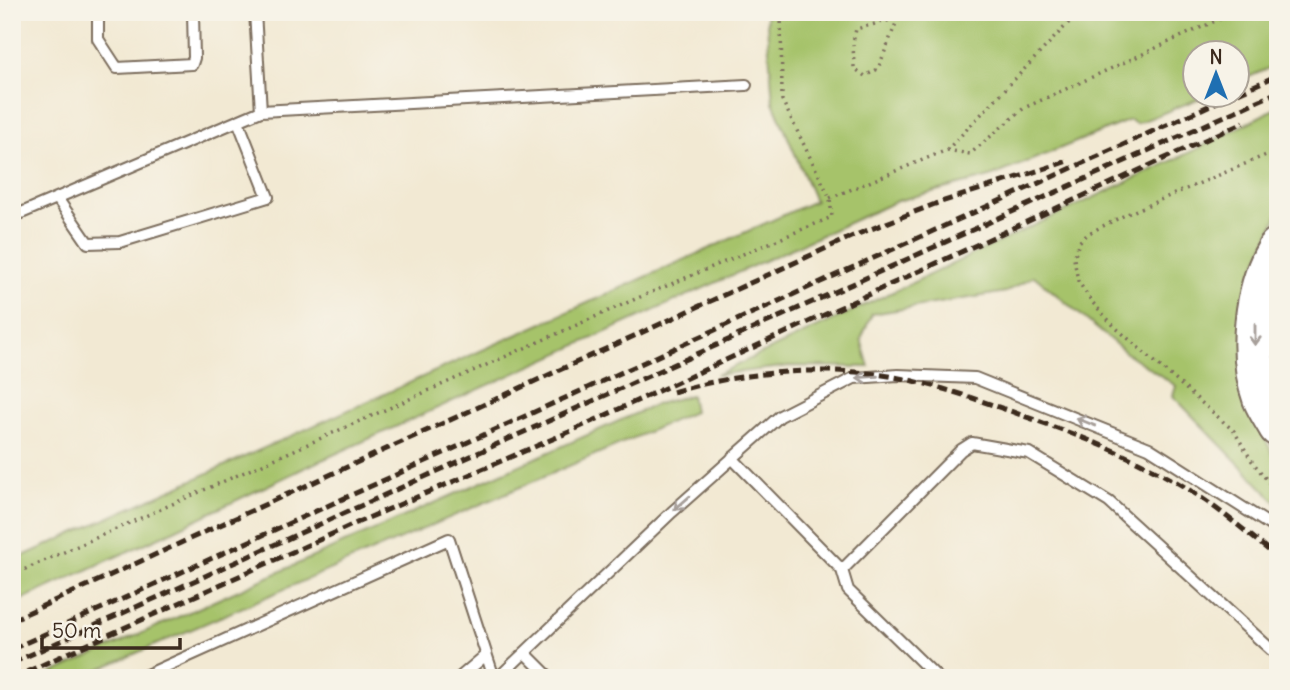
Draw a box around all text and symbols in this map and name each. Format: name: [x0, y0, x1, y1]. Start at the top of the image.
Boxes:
north arrow: [1182, 38, 1252, 108]
text: N: [1209, 45, 1223, 69]
one-way arrow: [1248, 323, 1262, 346]
one-way arrow: [856, 371, 879, 384]
one-way arrow: [1075, 415, 1097, 428]
one-way arrow: [673, 495, 691, 511]
scale bar: [42, 606, 180, 650]
text: 50 m: [52, 617, 101, 644]

